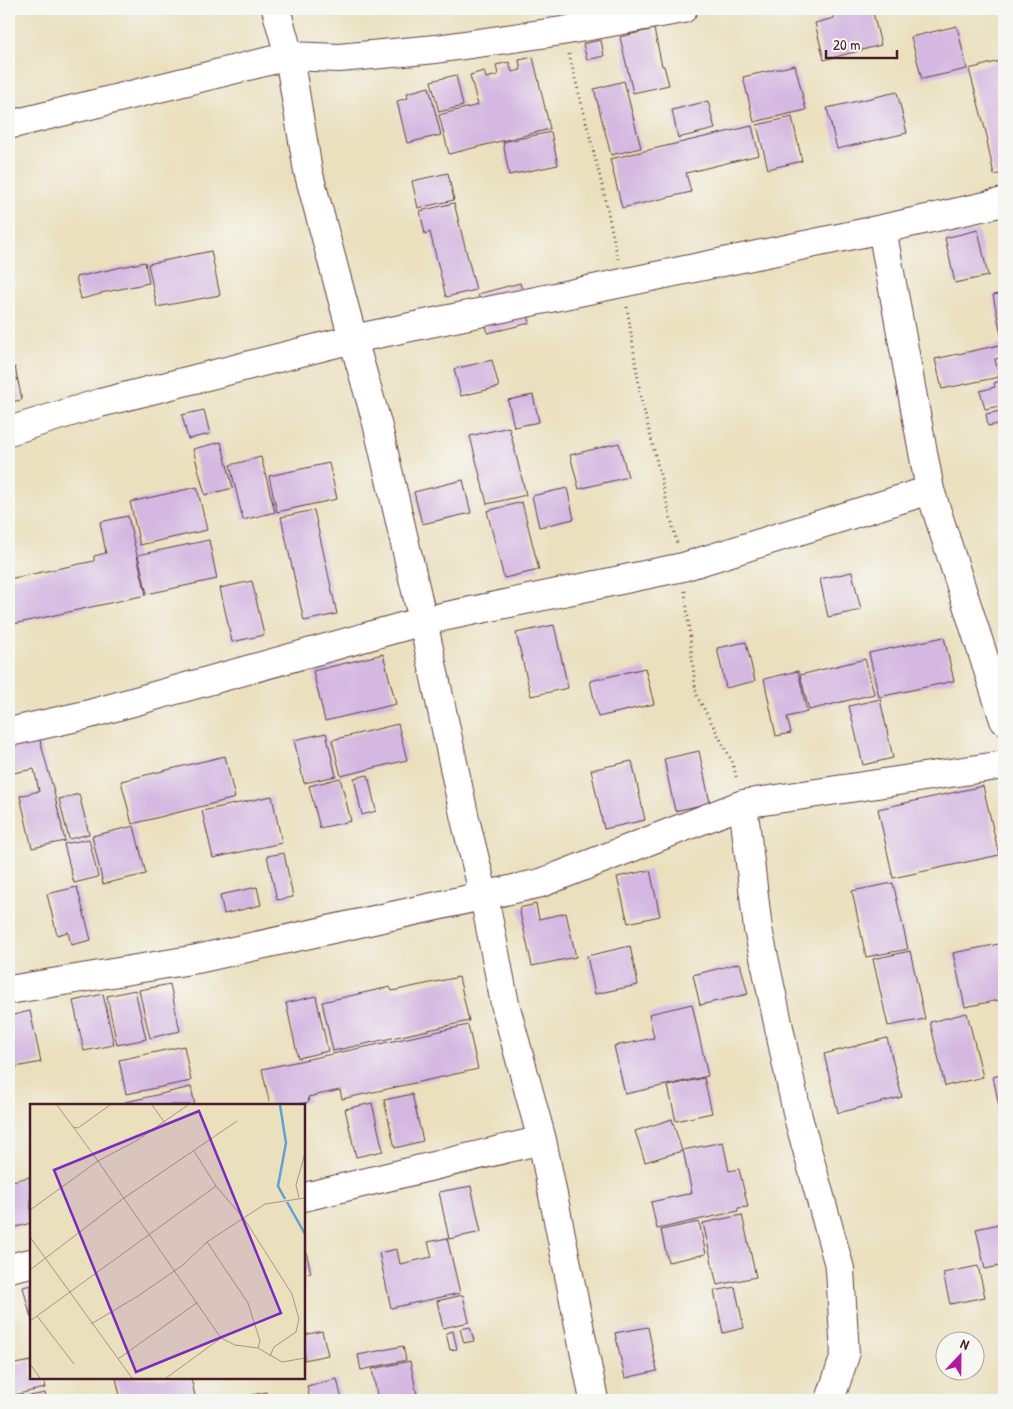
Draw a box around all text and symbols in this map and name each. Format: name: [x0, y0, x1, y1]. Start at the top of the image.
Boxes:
scale bar: [826, 28, 897, 60]
text: 20 m: [833, 34, 860, 55]
inset map: [30, 1104, 305, 1379]
north arrow: [936, 1332, 986, 1382]
text: N: [958, 1333, 973, 1354]

